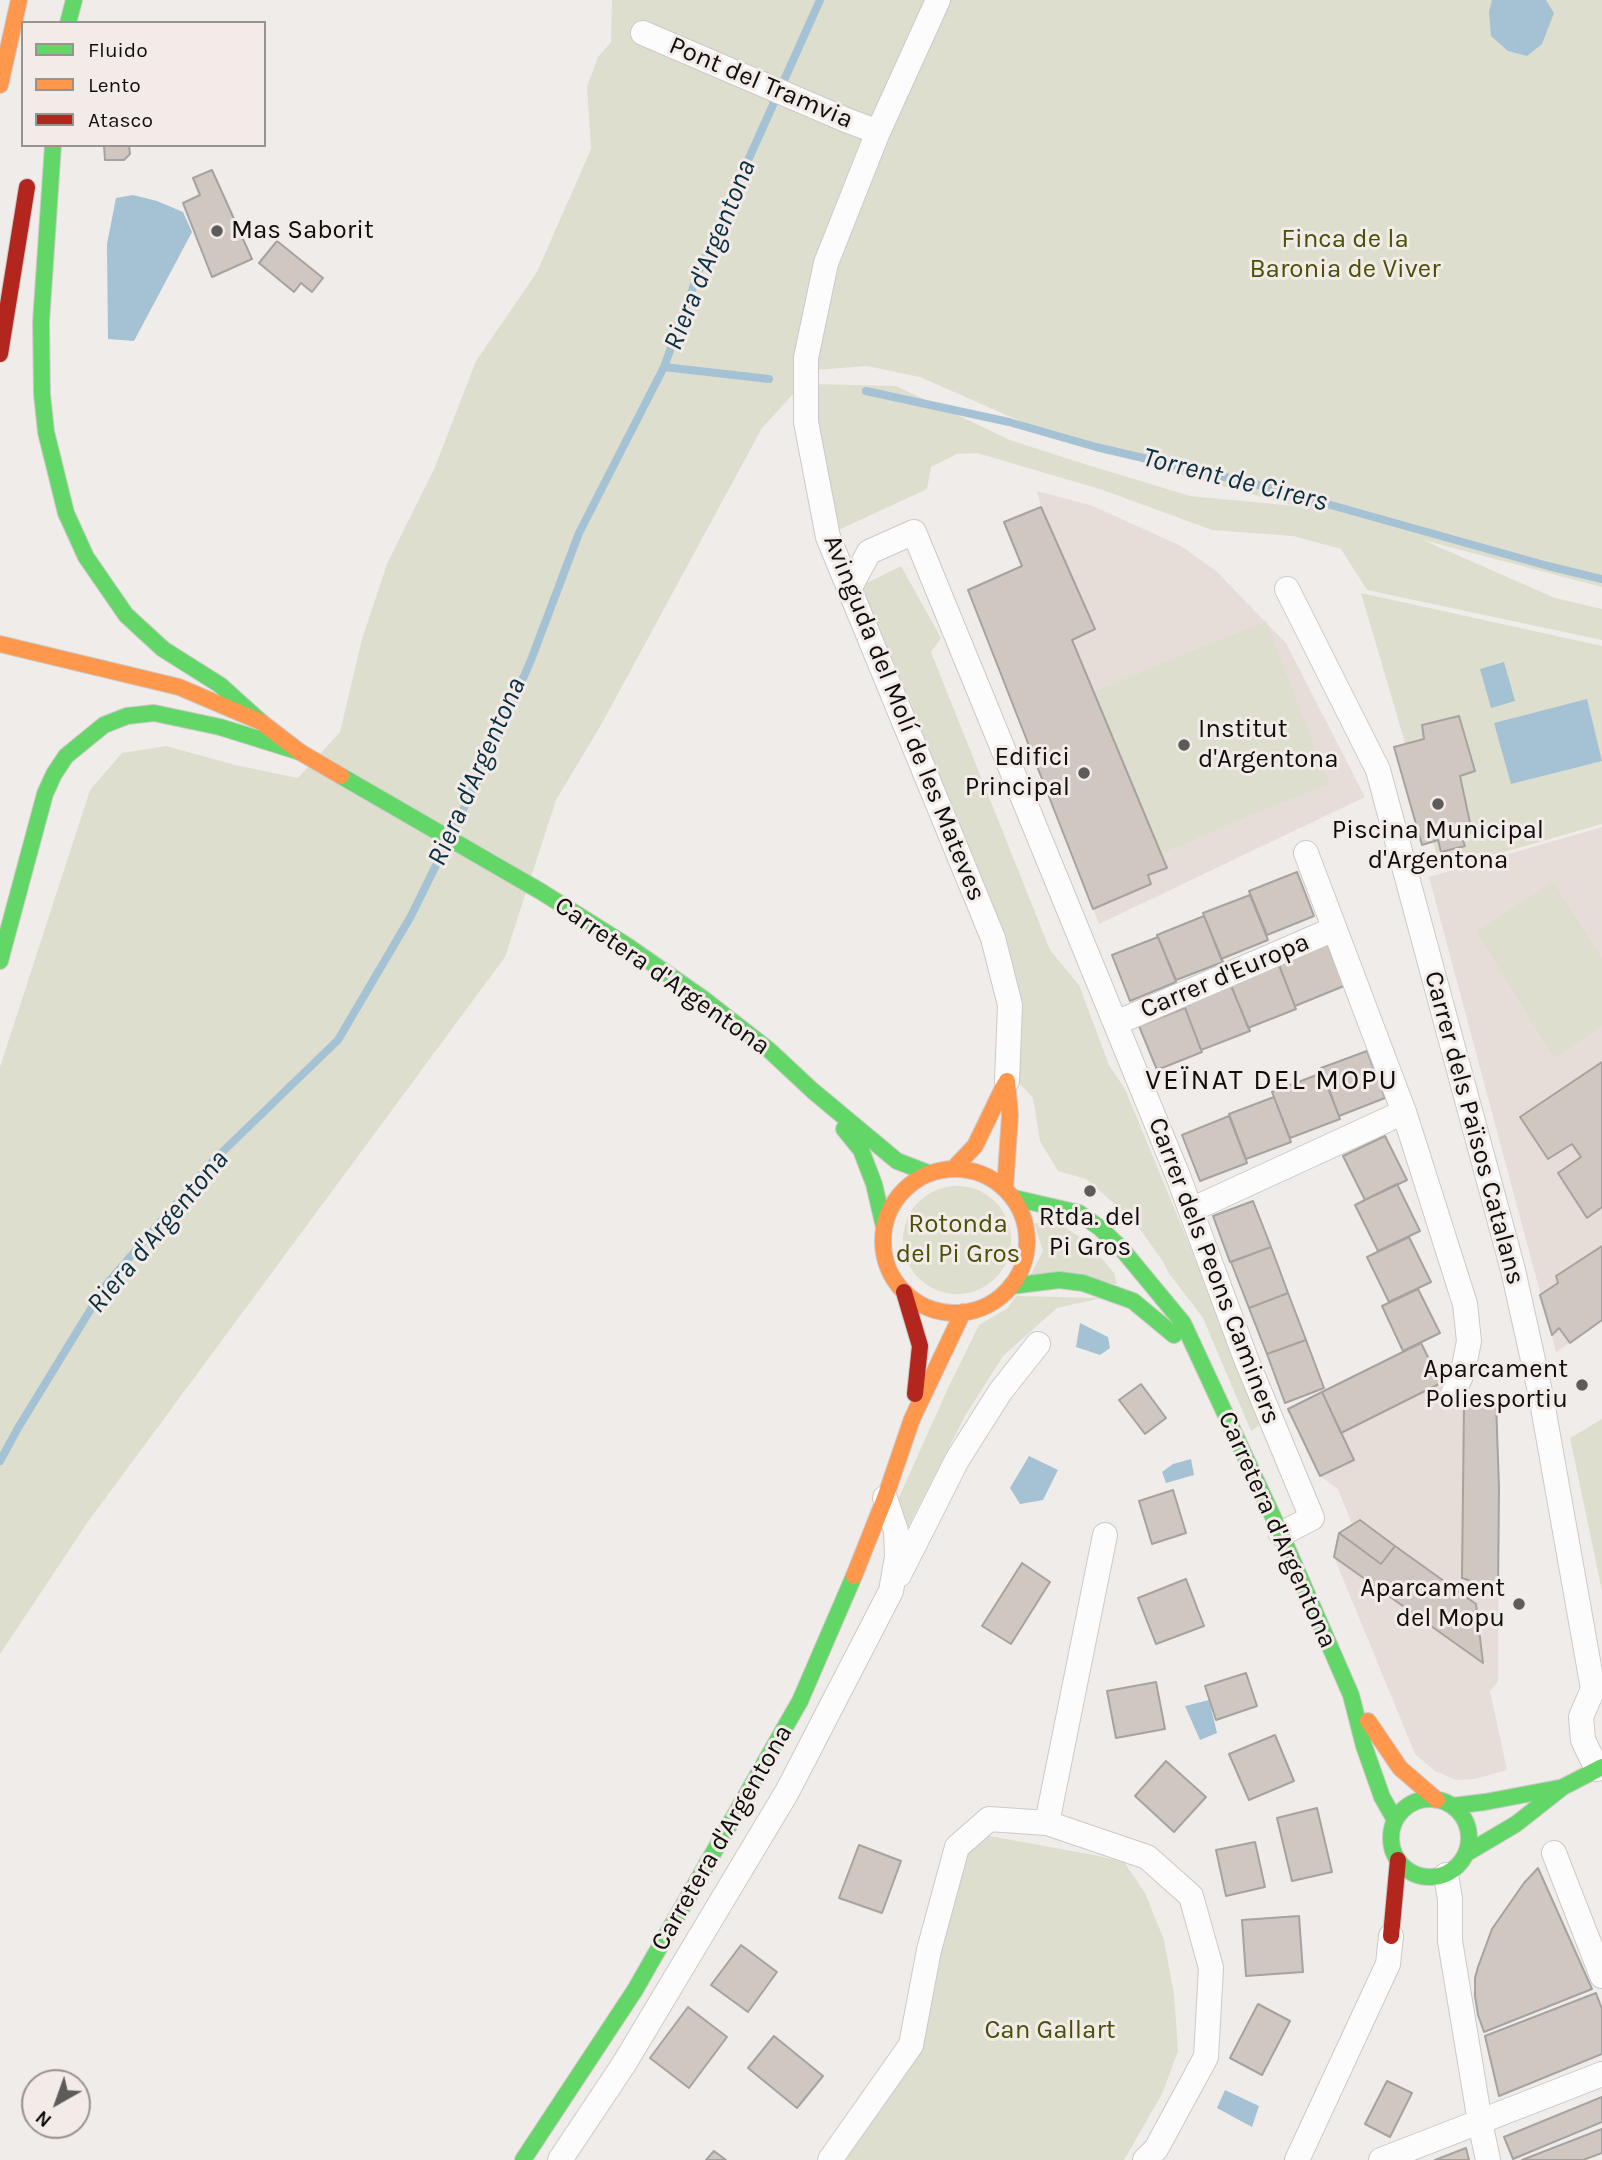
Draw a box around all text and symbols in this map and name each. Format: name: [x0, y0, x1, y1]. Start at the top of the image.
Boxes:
legend: [21, 21, 266, 147]
street label: Pont del Tramvia: [664, 30, 858, 136]
text: Fluido: [88, 38, 148, 62]
text: Lento: [88, 73, 141, 97]
text: Atasco: [88, 108, 153, 132]
water label: Riera d'Argentona: [656, 155, 764, 355]
place label: Mas Saborit: [231, 215, 374, 247]
marker: Mas Saborit: [209, 223, 225, 239]
park label: Finca de la Baronia de Viver: [1249, 224, 1441, 286]
water label: Torrent de Cirers: [1139, 441, 1331, 519]
street label: Avinguda del Molí de les Mateves: [816, 531, 992, 905]
water label: Riera d'Argentona: [420, 673, 534, 871]
place label: Institut d'Argentona: [1198, 714, 1339, 776]
marker: Institut d'Argentona: [1176, 737, 1192, 753]
place label: Edifici Principal: [965, 742, 1070, 804]
marker: Edifici Principal: [1076, 765, 1092, 781]
marker: Piscina Municipal d'Argentona: [1430, 796, 1446, 812]
place label: Piscina Municipal d'Argentona: [1332, 815, 1544, 876]
street label: Carretera d'Argentona: [548, 890, 776, 1062]
street label: Carrer d'Europa: [1136, 926, 1314, 1026]
street label: Carrer dels Països Catalans: [1417, 968, 1531, 1288]
district label: VEÏNAT DEL MOPU: [1147, 1064, 1397, 1098]
street label: Carrer dels Peons Caminers: [1141, 1113, 1287, 1429]
water label: Riera d'Argentona: [80, 1144, 236, 1320]
marker: Rtda. del Pi Gros: [1082, 1183, 1098, 1199]
place label: Rtda. del Pi Gros: [1039, 1202, 1141, 1264]
park label: Rotonda del Pi Gros: [896, 1209, 1020, 1270]
place label: Aparcament Poliesportiu: [1423, 1354, 1568, 1416]
marker: Aparcament Poliesportiu: [1574, 1377, 1590, 1393]
street label: Carretera d'Argentona: [1211, 1407, 1343, 1653]
place label: Aparcament del Mopu: [1360, 1573, 1505, 1634]
marker: Aparcament del Mopu: [1511, 1596, 1527, 1612]
street label: Carretera d'Argentona: [644, 1719, 800, 1957]
park label: Can Gallart: [984, 2015, 1116, 2047]
north arrow: [21, 2069, 91, 2139]
text: N: [31, 2106, 56, 2131]

